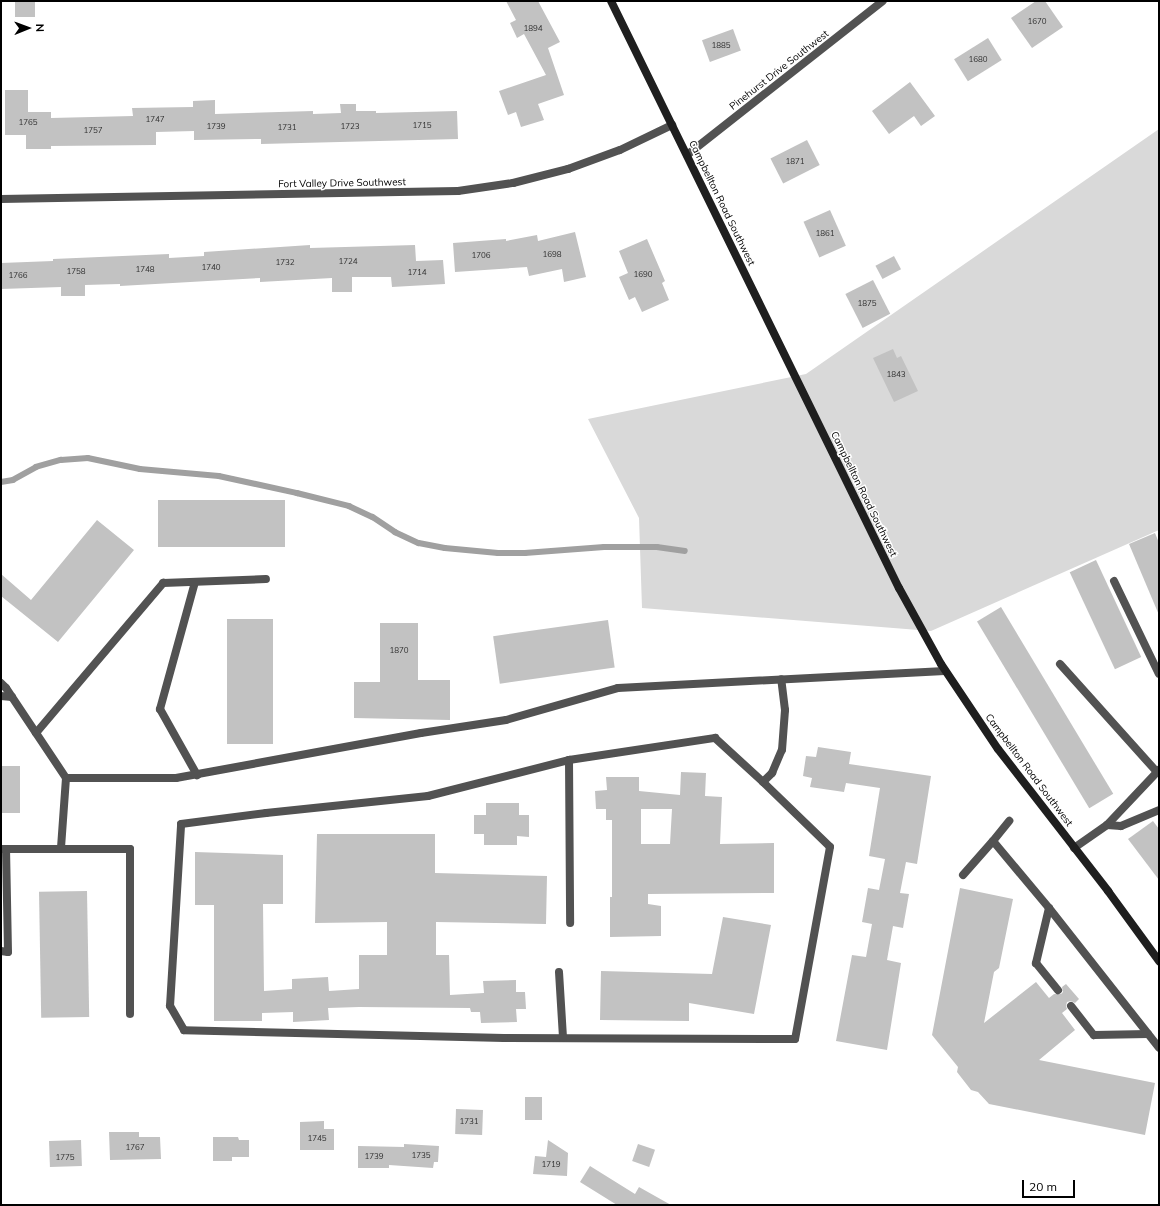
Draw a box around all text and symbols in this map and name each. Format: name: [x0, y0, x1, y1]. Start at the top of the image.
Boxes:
north arrow: [8, 8, 48, 48]
house number: 1670: [1027, 17, 1047, 27]
text: N: [33, 24, 47, 32]
house number: 1894: [523, 24, 543, 34]
street label: Pinehurst Drive Southwest: [727, 28, 831, 112]
house number: 1885: [711, 41, 731, 51]
house number: 1680: [968, 55, 988, 65]
house number: 1747: [145, 115, 165, 125]
house number: 1765: [18, 118, 38, 128]
house number: 1715: [412, 121, 432, 131]
house number: 1739: [206, 122, 226, 132]
house number: 1723: [340, 122, 360, 132]
house number: 1731: [277, 123, 297, 133]
house number: 1757: [83, 126, 103, 136]
street label: Campbellton Road Southwest: [686, 138, 758, 268]
house number: 1871: [785, 157, 805, 167]
street label: Fort Valley Drive Southwest: [278, 176, 406, 190]
house number: 1861: [815, 229, 835, 239]
house number: 1698: [542, 250, 562, 260]
house number: 1706: [471, 251, 491, 261]
house number: 1724: [338, 257, 358, 267]
house number: 1732: [275, 258, 295, 268]
house number: 1740: [201, 263, 221, 273]
house number: 1748: [135, 265, 155, 275]
house number: 1758: [66, 267, 86, 277]
house number: 1714: [407, 268, 427, 278]
house number: 1690: [633, 270, 653, 280]
house number: 1766: [8, 271, 28, 281]
house number: 1875: [857, 299, 877, 309]
house number: 1843: [886, 370, 906, 380]
street label: Campbellton Road Southwest: [828, 429, 900, 559]
house number: 1870: [389, 646, 409, 656]
street label: Campbellton Road Southwest: [983, 711, 1075, 829]
house number: 1731: [459, 1117, 479, 1127]
house number: 1745: [307, 1134, 327, 1144]
house number: 1767: [125, 1143, 145, 1153]
house number: 1735: [411, 1151, 431, 1161]
house number: 1739: [364, 1152, 384, 1162]
house number: 1775: [55, 1153, 75, 1163]
house number: 1719: [541, 1160, 561, 1170]
scale bar: [1024, 1172, 1077, 1198]
text: 20 m: [1029, 1179, 1057, 1194]

